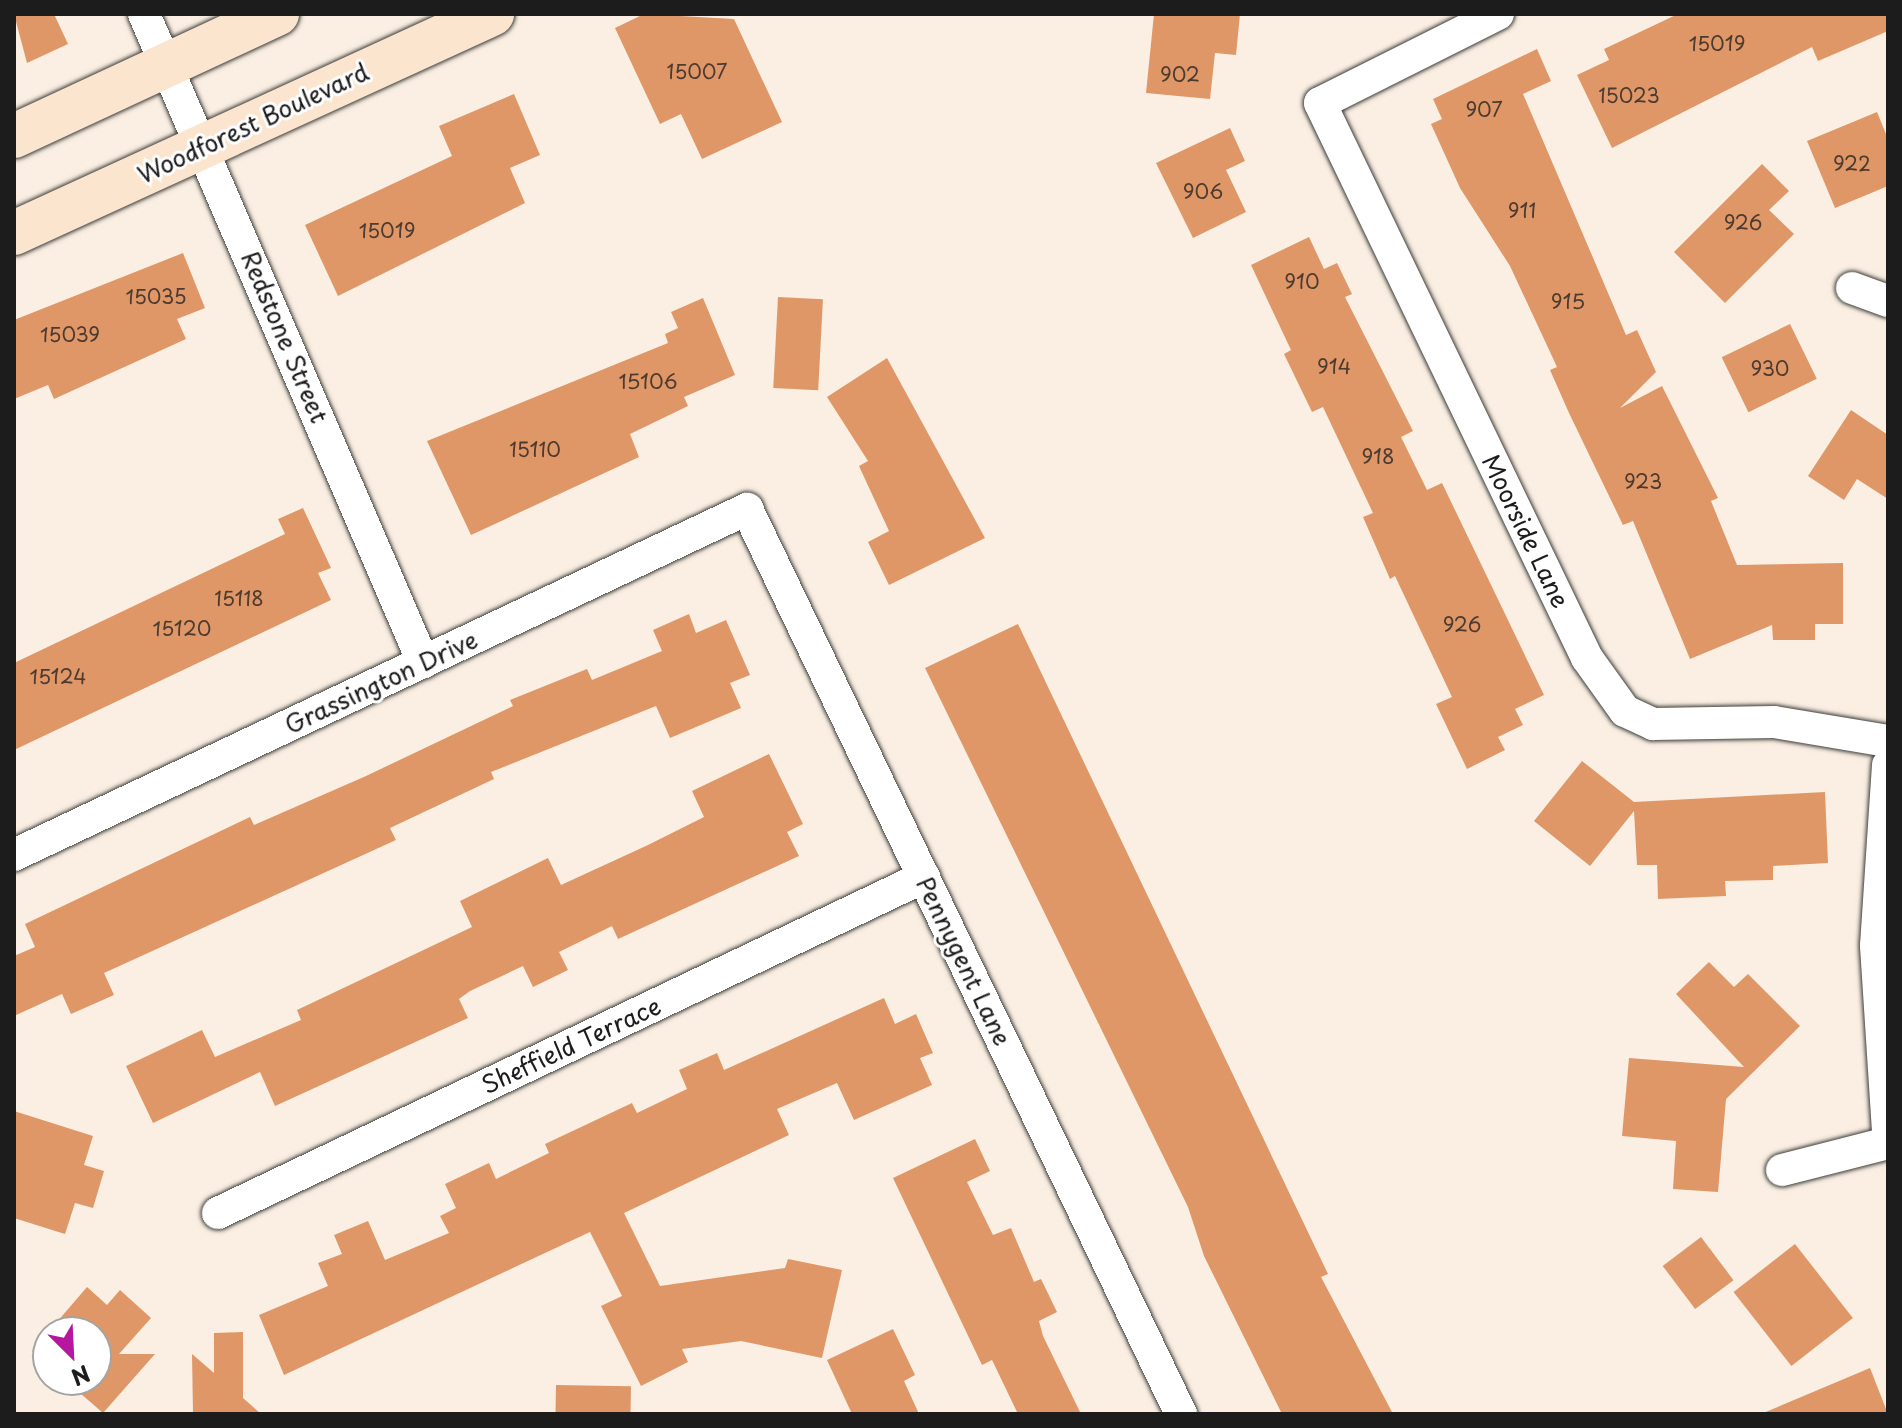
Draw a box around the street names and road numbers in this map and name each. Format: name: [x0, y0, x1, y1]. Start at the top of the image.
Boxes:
street label: Woodforest Boulevard: [133, 57, 373, 189]
street label: Redstone Street: [236, 247, 334, 427]
street label: Moorside Lane: [1476, 449, 1576, 613]
street label: Grassington Drive: [280, 625, 482, 739]
street label: Pennygent Lane: [910, 872, 1018, 1050]
street label: Sheffield Terrace: [477, 991, 665, 1099]

